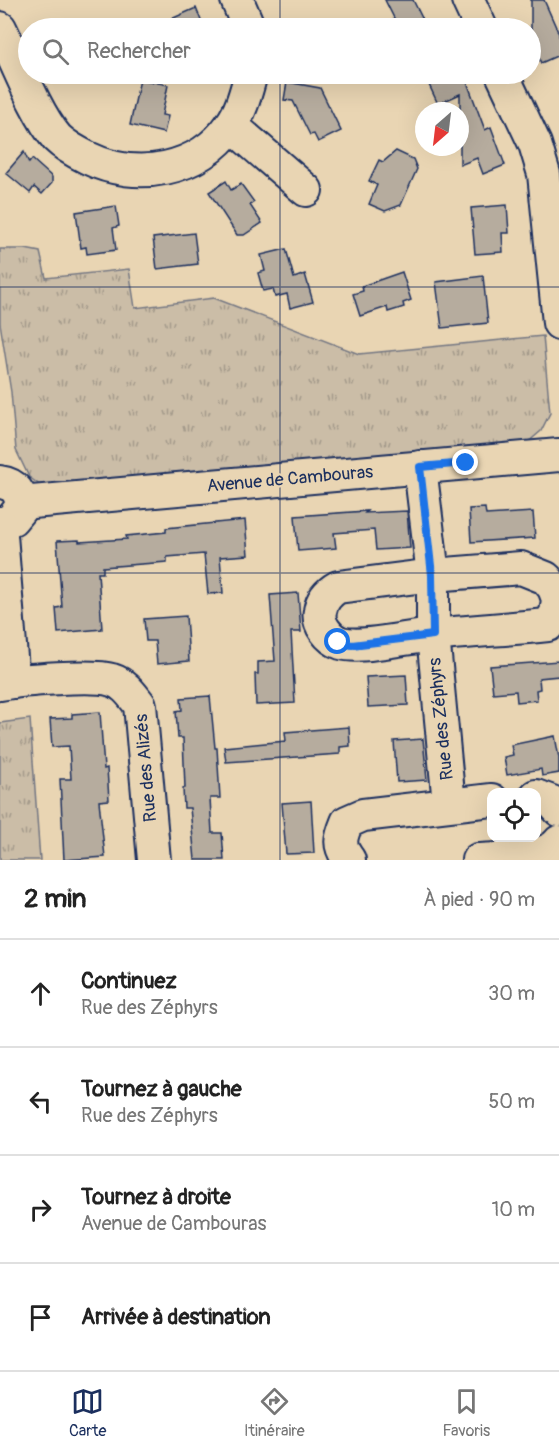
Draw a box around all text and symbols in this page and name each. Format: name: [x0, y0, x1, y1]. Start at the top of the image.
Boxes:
search box: [18, 18, 541, 84]
icon: search: [39, 35, 72, 68]
text: Rechercher: [87, 37, 191, 65]
north arrow: [415, 102, 469, 156]
route end: [452, 449, 478, 475]
street label: Avenue de Cambouras: [206, 460, 374, 498]
route start: [324, 628, 350, 654]
street label: Rue des Zéphyrs: [423, 657, 459, 781]
street label: Rue des Alizés: [130, 713, 162, 823]
map controls: [487, 788, 541, 842]
button: locate: [487, 788, 541, 842]
text: 2 min: [24, 883, 86, 915]
text: À pied · 90 m: [423, 887, 535, 912]
text: Continuez: [81, 967, 177, 995]
icon: ahead: [24, 977, 57, 1010]
text: 30 m: [488, 981, 535, 1006]
text: Rue des Zéphyrs: [81, 995, 218, 1020]
text: Tournez à gauche: [81, 1075, 242, 1103]
icon: left: [24, 1085, 57, 1118]
text: 50 m: [488, 1089, 535, 1114]
text: Rue des Zéphyrs: [81, 1103, 218, 1128]
text: Tournez à droite: [81, 1183, 231, 1211]
icon: right: [24, 1193, 57, 1226]
text: 10 m: [491, 1197, 535, 1222]
text: Avenue de Cambouras: [81, 1211, 266, 1236]
icon: arrive: [24, 1301, 57, 1334]
text: Arrivée à destination: [81, 1303, 271, 1331]
tab: Carte: [69, 1385, 106, 1441]
tab: Itinéraire: [244, 1385, 305, 1441]
tab: Favoris: [442, 1385, 490, 1441]

